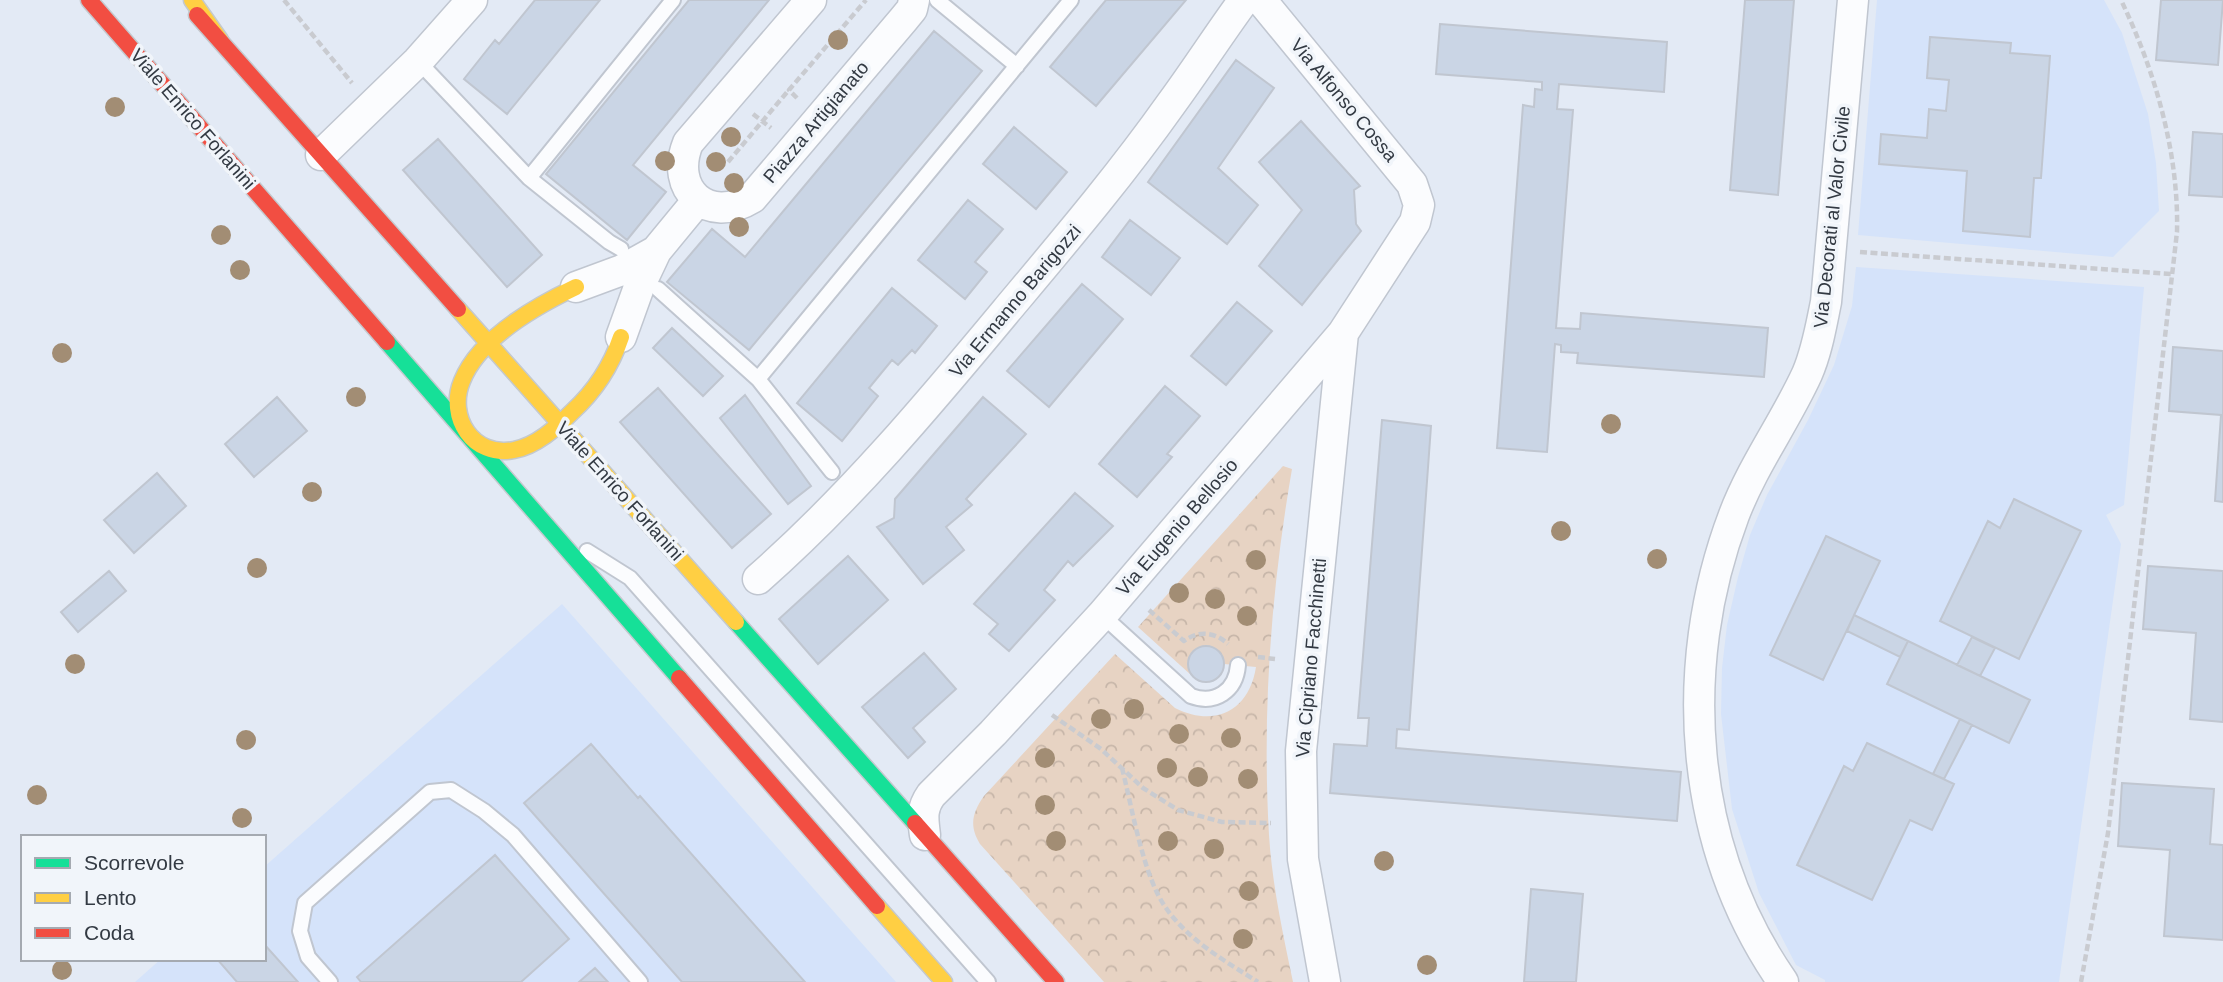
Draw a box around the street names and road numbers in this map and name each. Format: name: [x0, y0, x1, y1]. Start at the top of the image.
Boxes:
street label: Via Alfonso Cossa: [1287, 34, 1402, 166]
street label: Viale Enrico Forlanini: [126, 44, 260, 194]
street label: Piazza Artigianato: [759, 57, 873, 187]
street label: Via Decorati al Valor Civile: [1810, 105, 1854, 329]
street label: Via Ermanno Barigozzi: [945, 220, 1085, 382]
street label: Viale Enrico Forlanini: [552, 417, 688, 565]
street label: Via Eugenio Bellosio: [1112, 454, 1242, 600]
street label: Via Cipriano Facchinetti: [1292, 557, 1330, 759]

